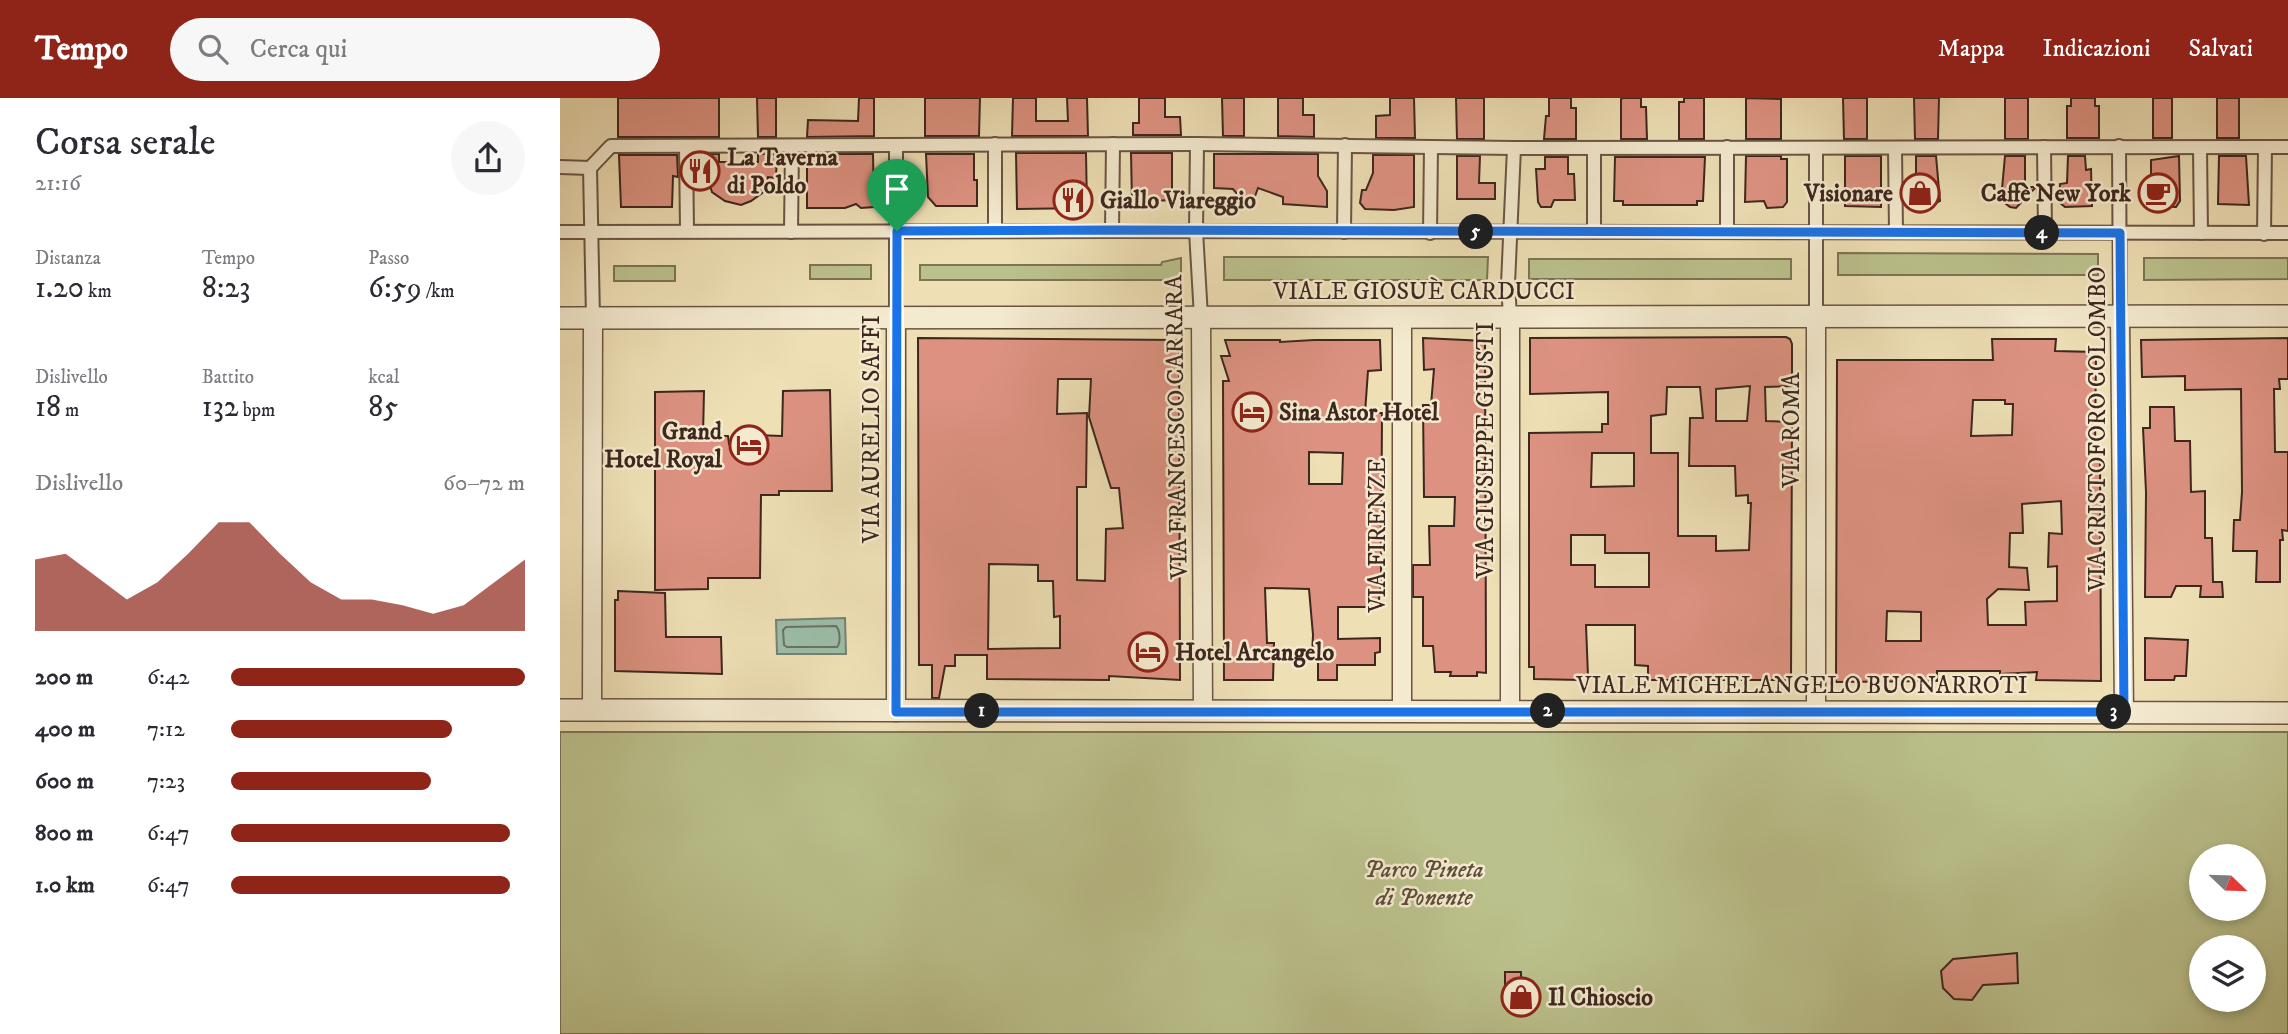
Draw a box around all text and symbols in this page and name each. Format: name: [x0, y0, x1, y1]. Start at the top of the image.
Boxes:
search box: [170, 18, 660, 81]
text: Tempo: [35, 29, 128, 70]
icon: search: [194, 30, 232, 68]
text: Cerca qui: [250, 33, 347, 66]
text: Mappa: [1938, 34, 2005, 64]
text: Indicazioni: [2043, 34, 2151, 64]
text: Salvati: [2189, 34, 2253, 64]
text: Corsa serale: [35, 119, 215, 167]
button: share: [451, 121, 525, 195]
place label: La Taverna di Poldo: [727, 143, 839, 201]
restaurant icon: La Taverna di Poldo: [679, 150, 721, 192]
pin: [867, 159, 927, 231]
text: 21:16: [35, 169, 81, 198]
icon: arrive: [878, 170, 916, 208]
shop icon: Visionare: [1899, 172, 1941, 214]
cafe icon: Caffè New York: [2137, 172, 2179, 214]
restaurant icon: Giallo Viareggio: [1052, 179, 1094, 221]
place label: Visionare: [1803, 179, 1893, 209]
place label: Caffè New York: [1981, 179, 2132, 209]
place label: Giallo Viareggio: [1100, 186, 1256, 216]
pin: 5: [1458, 214, 1494, 250]
pin: 4: [2024, 216, 2060, 250]
text: 5: [1471, 220, 1480, 243]
text: 4: [2036, 221, 2047, 244]
text: Distanza: [35, 247, 101, 270]
text: Tempo: [202, 247, 255, 270]
text: Passo: [368, 247, 409, 270]
street label: VIA CRISTOFORO COLOMBO: [2083, 266, 2113, 593]
text: 1.20: [35, 270, 84, 307]
text: 8:23: [202, 270, 250, 307]
text: 6:59: [368, 270, 422, 307]
street label: VIA FRANCESCO CARRARA: [1159, 274, 1195, 580]
street label: VIALE GIOSUÈ CARDUCCI: [1272, 277, 1575, 307]
text: km: [84, 280, 112, 303]
text: /km: [422, 280, 455, 303]
street label: VIA AURELIO SAFFI: [857, 315, 887, 544]
street label: VIA GIUSEPPE GIUSTI: [1471, 322, 1501, 579]
text: Dislivello: [35, 366, 108, 389]
text: Battito: [202, 366, 254, 389]
text: kcal: [368, 366, 400, 389]
street label: VIA ROMA: [1777, 372, 1807, 489]
text: 18: [35, 389, 61, 426]
text: 132: [202, 389, 239, 426]
text: 85: [368, 389, 398, 426]
hotel icon: Sina Astor Hotel: [1231, 391, 1273, 433]
place label: Sina Astor Hotel: [1279, 398, 1439, 428]
text: m: [61, 399, 79, 422]
text: bpm: [239, 399, 275, 422]
place label: Grand Hotel Royal: [604, 417, 723, 475]
hotel icon: Grand Hotel Royal: [728, 424, 770, 466]
street label: VIA FIRENZE: [1363, 457, 1393, 614]
text: Dislivello: [35, 469, 123, 498]
text: 60–72 m: [443, 469, 525, 498]
hotel icon: Hotel Arcangelo: [1127, 631, 1169, 673]
place label: Hotel Arcangelo: [1175, 638, 1334, 668]
text: 200 m: [35, 663, 93, 692]
text: 6:42: [147, 663, 190, 692]
street label: VIALE MICHELANGELO BUONARROTI: [1575, 671, 2028, 701]
pin: 1: [964, 694, 1000, 728]
pin: 2: [1530, 694, 1566, 728]
pin: 3: [2096, 694, 2132, 730]
text: 1: [978, 699, 985, 722]
text: 2: [1543, 699, 1552, 722]
text: 3: [2110, 700, 2117, 723]
text: 400 m: [35, 715, 95, 744]
text: 7:12: [147, 715, 185, 744]
text: 600 m: [35, 767, 94, 796]
text: 7:23: [147, 767, 185, 796]
text: 800 m: [35, 819, 93, 848]
text: 6:47: [147, 819, 190, 848]
north arrow: [2189, 844, 2266, 920]
map controls: [2189, 844, 2266, 1012]
park label: Parco Pineta di Ponente: [1364, 855, 1484, 913]
text: 1.0 km: [35, 871, 95, 900]
text: 6:47: [147, 871, 190, 900]
button: layers: [2189, 935, 2266, 1012]
shop icon: Il Chioscio: [1500, 976, 1542, 1018]
place label: Il Chioscio: [1548, 983, 1653, 1013]

